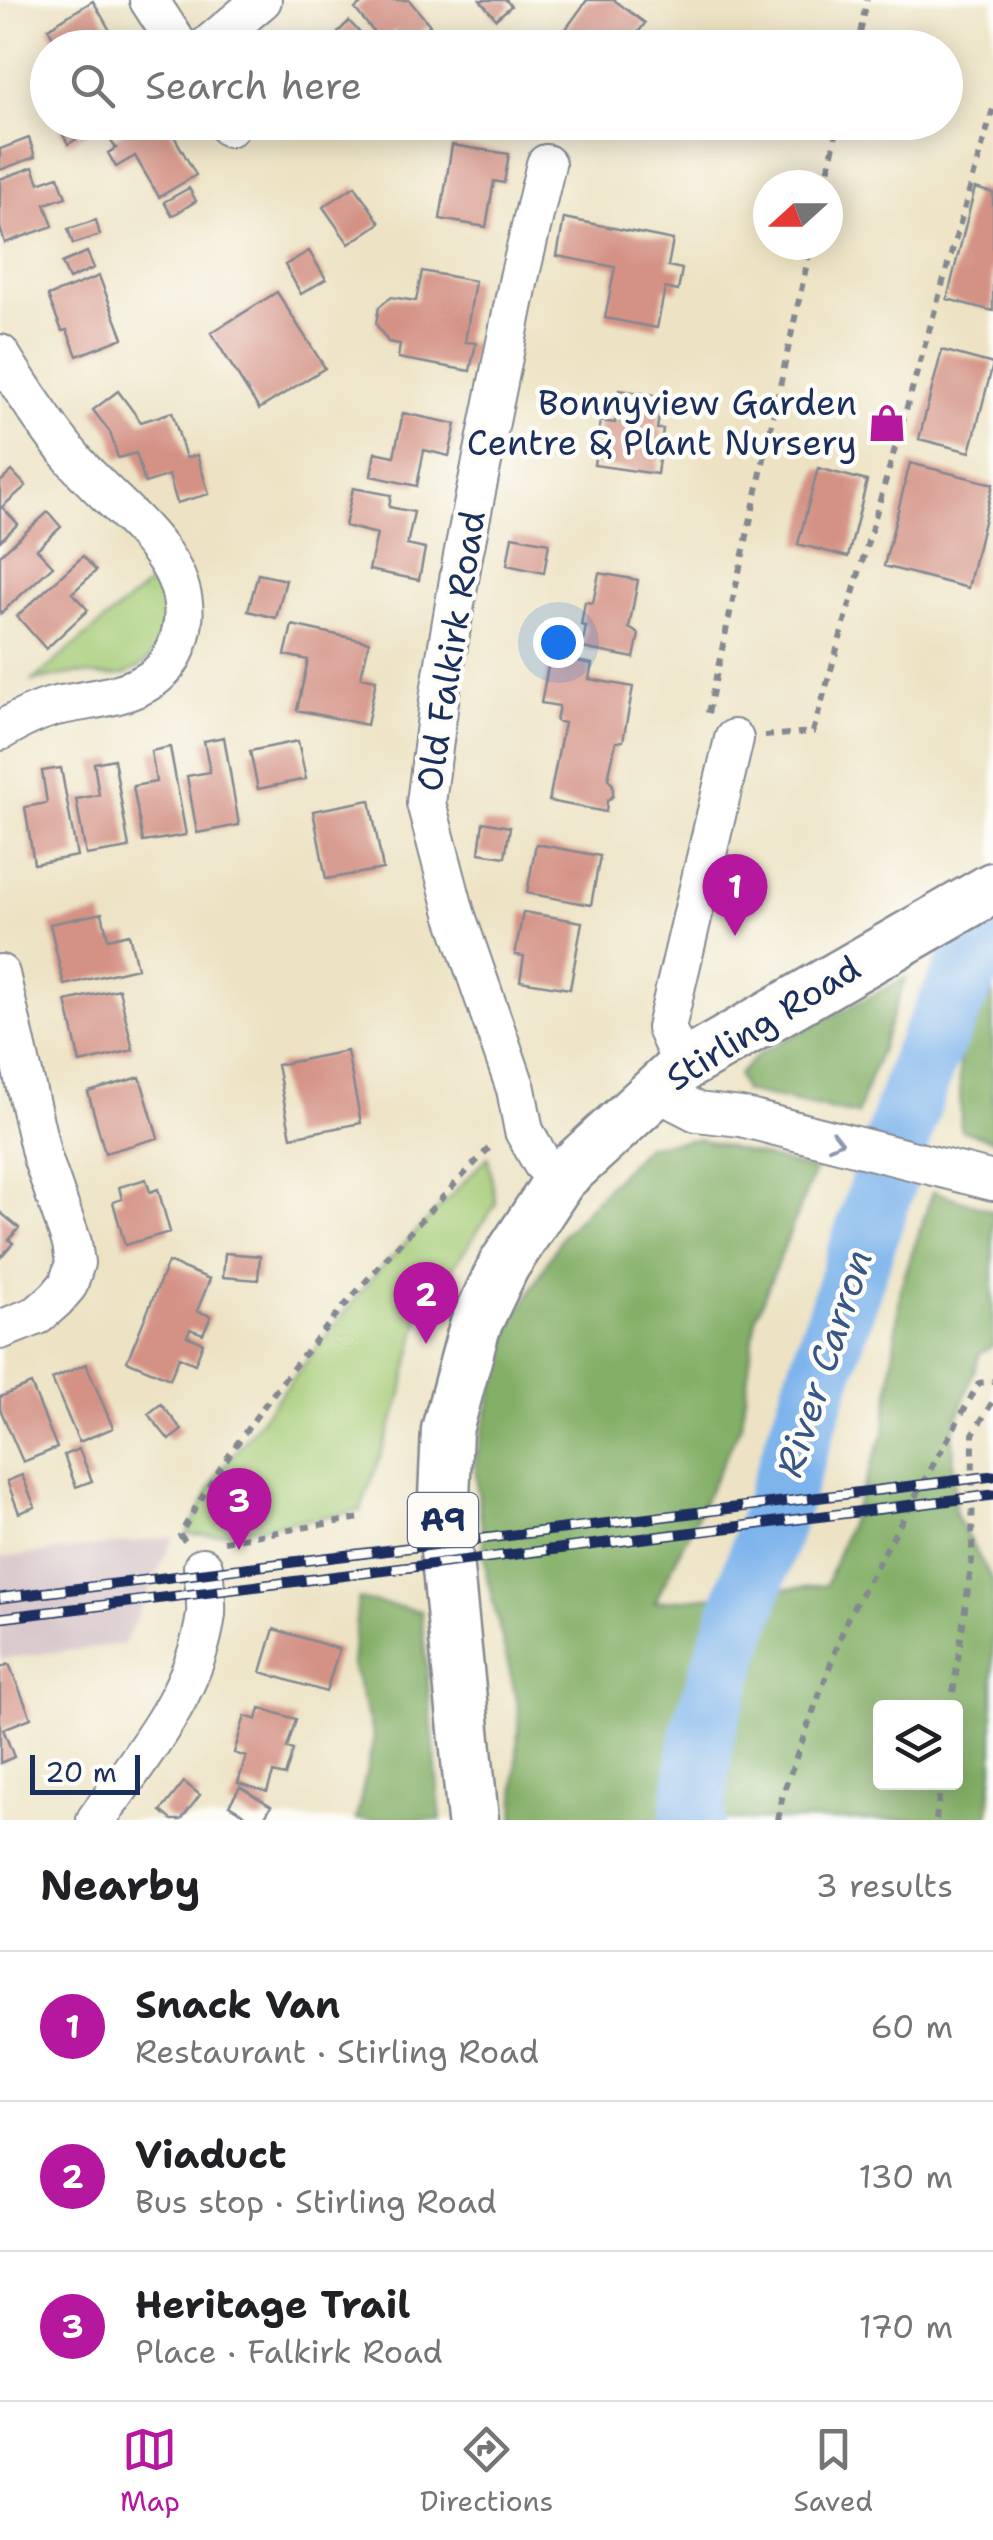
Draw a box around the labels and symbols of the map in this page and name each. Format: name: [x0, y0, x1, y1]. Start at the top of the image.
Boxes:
north arrow: [753, 170, 843, 260]
place label: Bonnyview Garden Centre & Plant Nursery: [467, 379, 857, 466]
shop icon: Bonnyview Garden Centre & Plant Nursery: [866, 402, 908, 444]
street label: Old Falkirk Road: [405, 507, 496, 795]
your location: [533, 617, 584, 668]
pin: 1: [702, 854, 768, 936]
street label: Stirling Road: [657, 944, 869, 1101]
one-way arrow: [827, 1130, 844, 1151]
water label: River Carron: [763, 1243, 884, 1483]
pin: 2: [394, 1262, 458, 1344]
pin: 3: [206, 1468, 272, 1550]
road number: A9: [408, 1493, 478, 1547]
scale bar: [30, 1750, 140, 1794]

